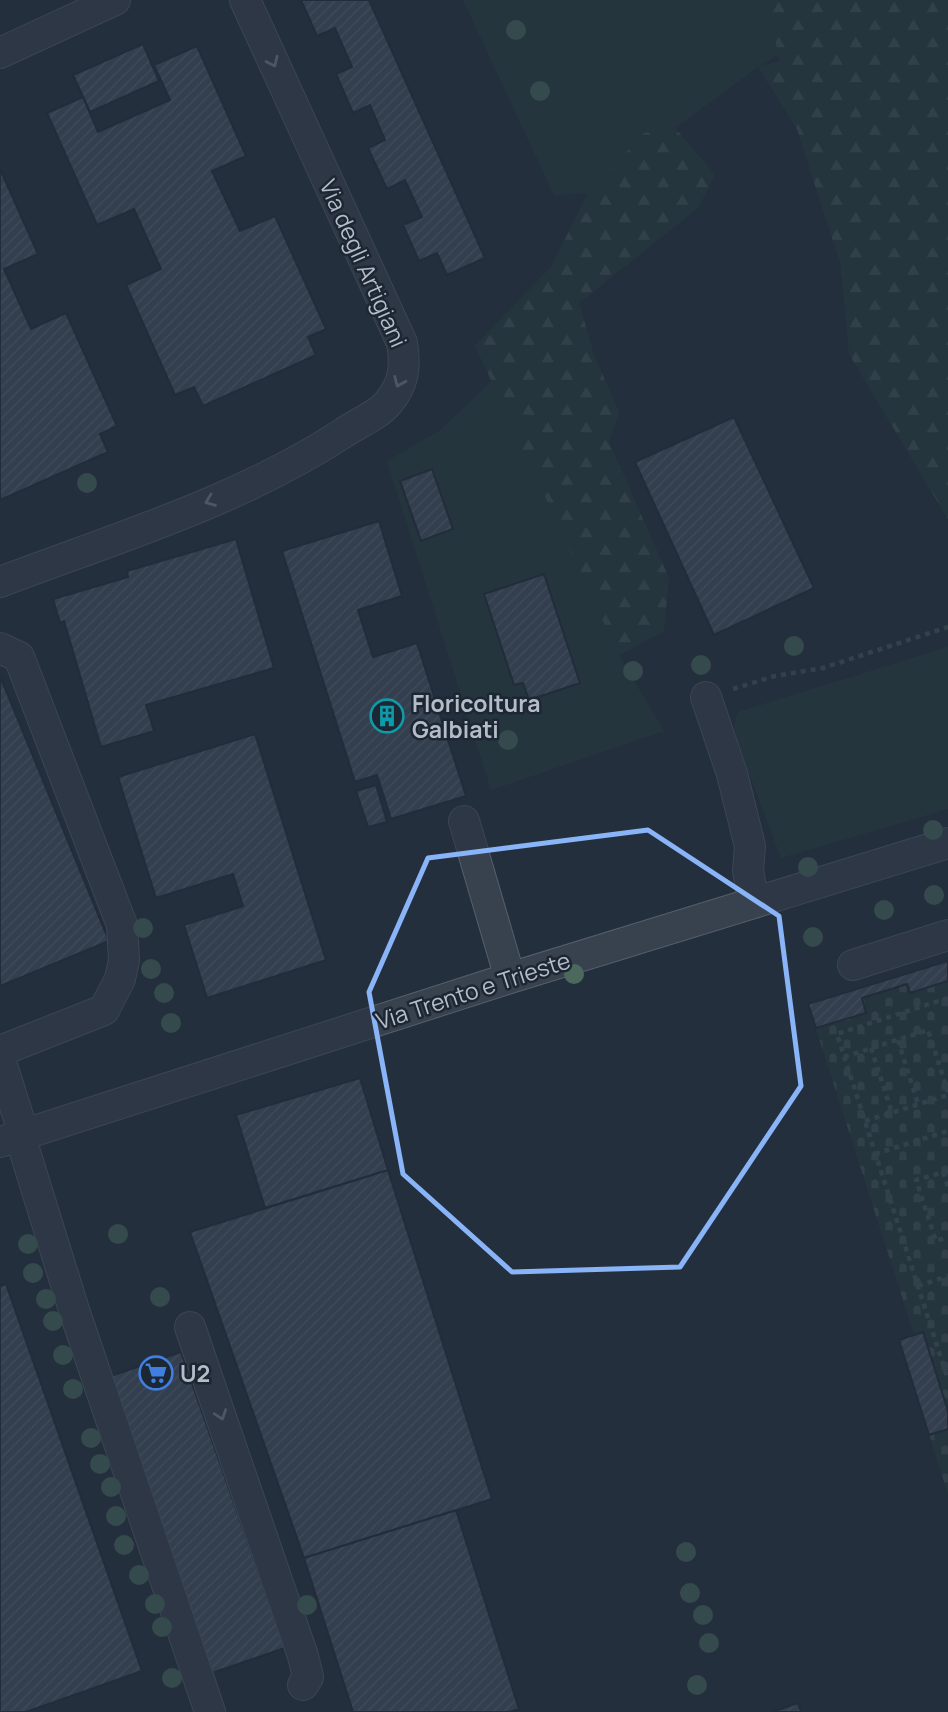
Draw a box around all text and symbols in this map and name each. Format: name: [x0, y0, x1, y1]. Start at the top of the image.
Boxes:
one-way arrow: [265, 55, 279, 67]
street label: Via degli Artigiani: [313, 174, 415, 352]
one-way arrow: [394, 375, 408, 387]
one-way arrow: [205, 493, 217, 507]
place label: Floricoltura Galbiati: [412, 687, 540, 745]
building icon: Floricoltura Galbiati: [368, 697, 406, 735]
street label: Via Trento e Trieste: [372, 943, 574, 1037]
supermarket icon: U2: [137, 1354, 175, 1392]
place label: U2: [180, 1357, 210, 1389]
one-way arrow: [213, 1408, 227, 1421]

